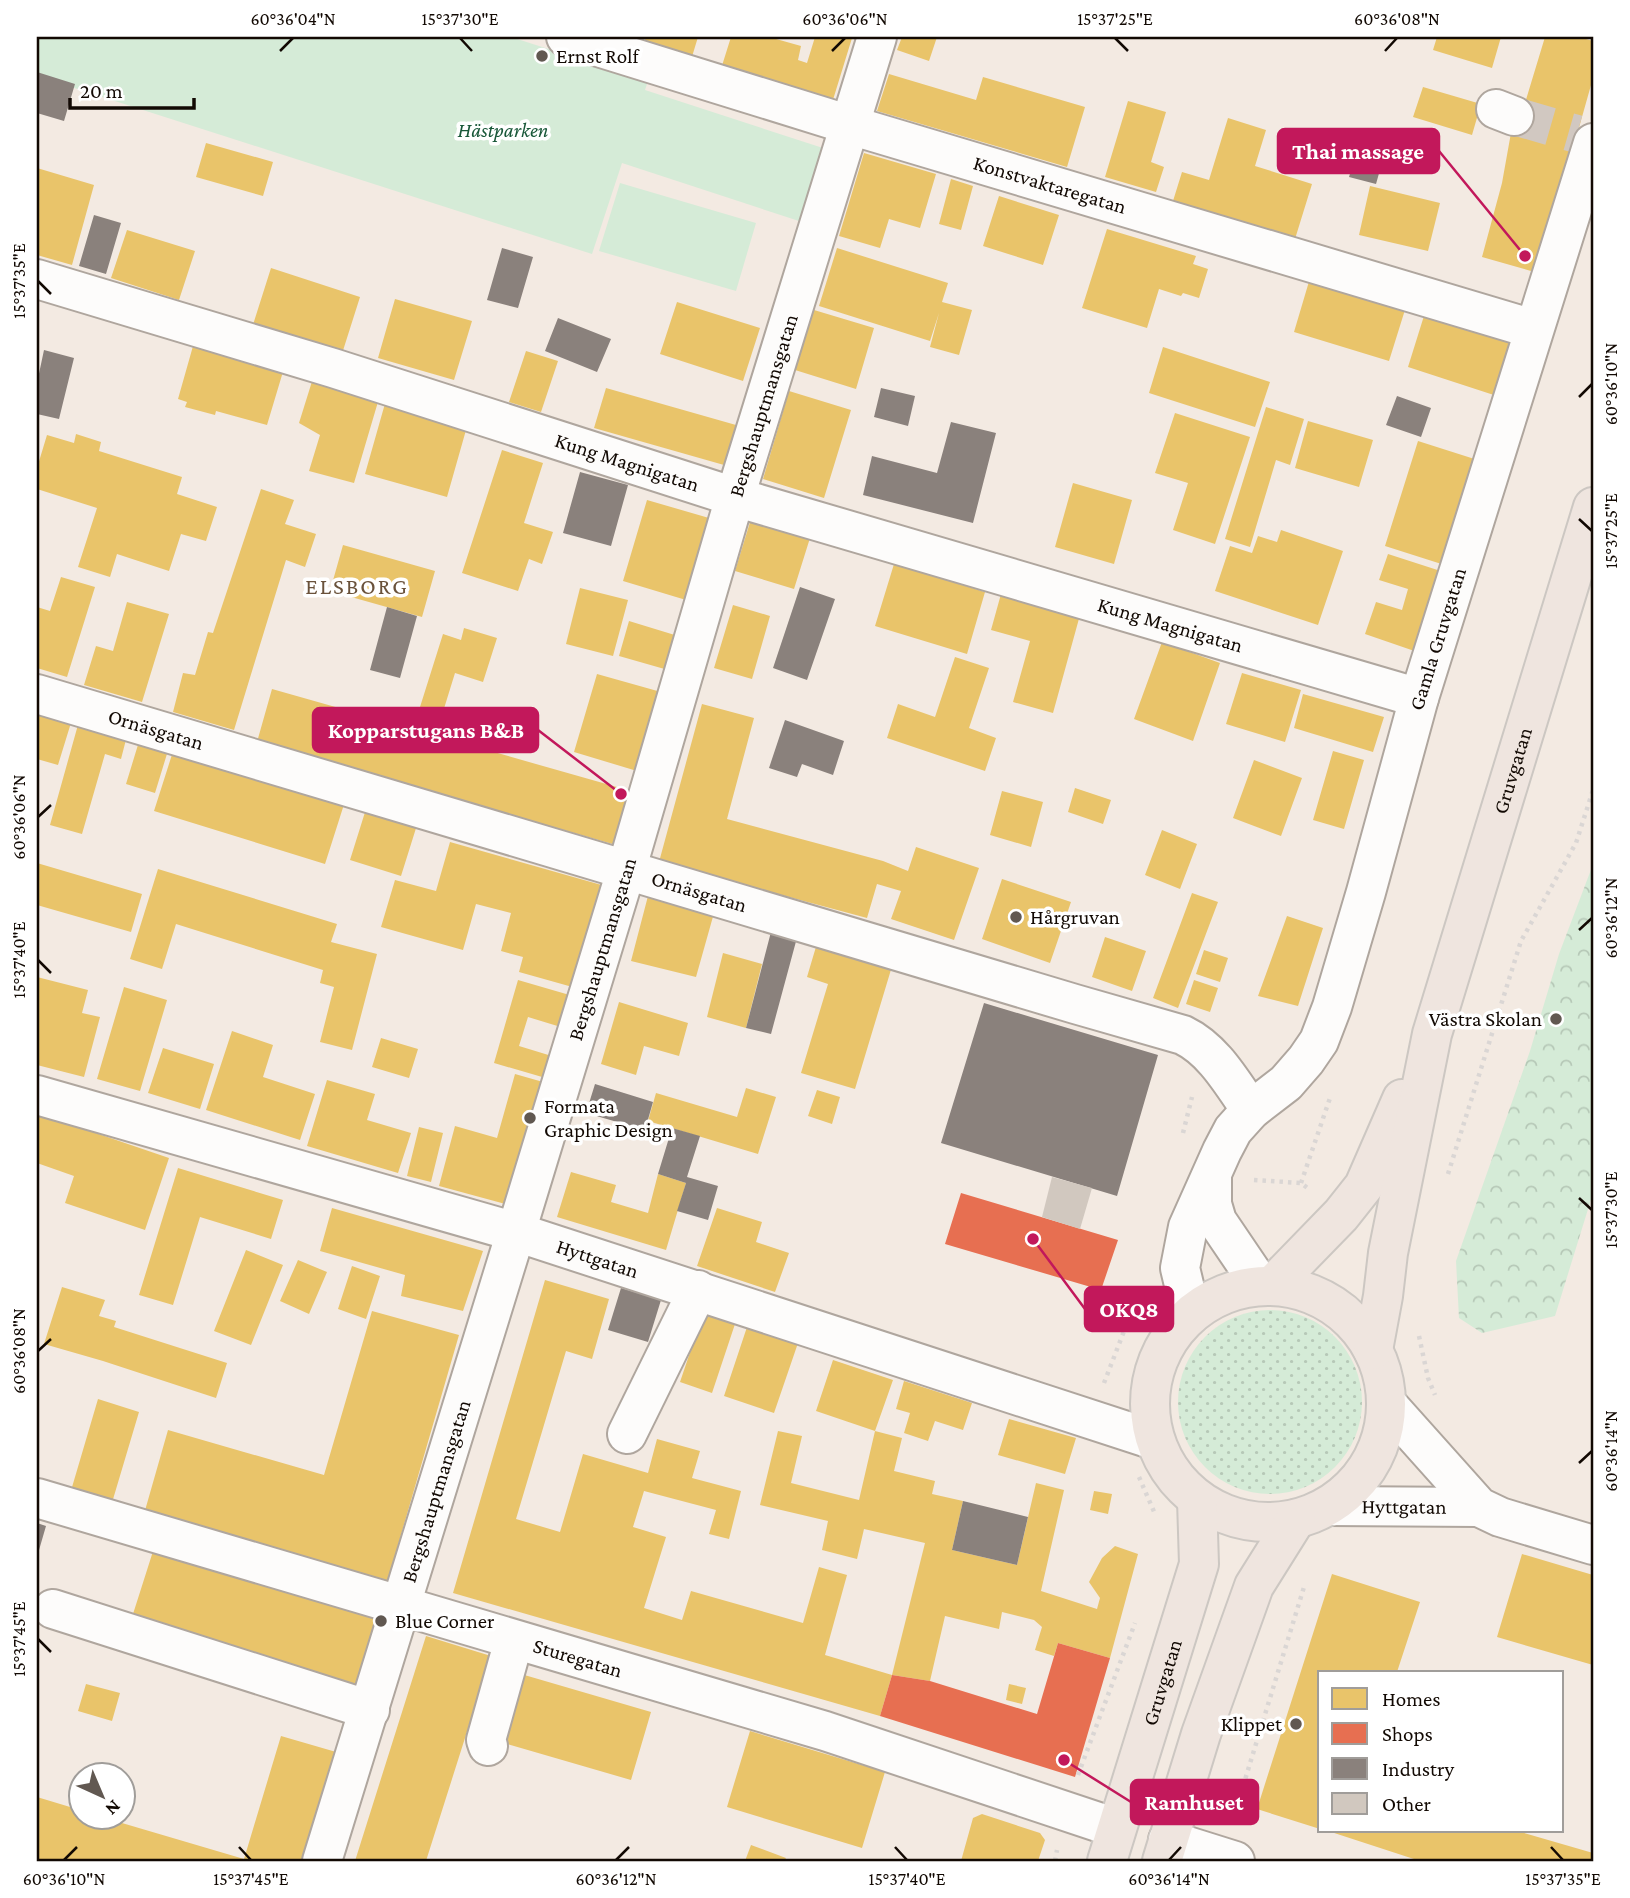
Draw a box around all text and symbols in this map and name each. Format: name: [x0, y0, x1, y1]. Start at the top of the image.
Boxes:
text: 60°36'04"N: [250, 9, 336, 29]
text: 15°37'30"E: [422, 9, 499, 29]
text: 60°36'06"N: [802, 9, 888, 29]
text: 15°37'25"E: [1077, 9, 1153, 29]
text: 60°36'08"N: [1354, 9, 1440, 29]
place label: Ernst Rolf: [556, 44, 641, 68]
marker: Ernst Rolf: [534, 48, 550, 64]
scale bar: [70, 66, 194, 110]
text: 20 m: [80, 79, 123, 103]
park label: Hästparken: [458, 118, 549, 142]
callout: Thai massage: [1278, 129, 1439, 173]
text: Thai massage: [1292, 138, 1424, 164]
street label: Konstvaktaregatan: [971, 151, 1129, 219]
text: 15°37'35"E: [9, 243, 29, 319]
street label: Bergshauptmansgatan: [724, 311, 803, 500]
text: 60°36'10"N: [1601, 343, 1621, 425]
street label: Kung Magnigatan: [552, 428, 702, 497]
text: 15°37'25"E: [1601, 493, 1621, 569]
street label: Gamla Gruvgatan: [1404, 565, 1471, 713]
district label: ELSBORG: [305, 573, 409, 599]
street label: Kung Magnigatan: [1095, 592, 1246, 658]
street label: Ornäsgatan: [105, 704, 206, 755]
callout: Kopparstugans B&B: [313, 708, 538, 752]
text: Kopparstugans B&B: [328, 717, 524, 743]
street label: Gruvgatan: [1488, 724, 1537, 817]
text: 60°36'06"N: [9, 774, 29, 860]
street label: Bergshauptmansgatan: [563, 855, 641, 1043]
street label: Ornäsgatan: [648, 866, 750, 917]
text: 60°36'12"N: [1601, 877, 1621, 959]
place label: Hårgruvan: [1030, 905, 1120, 929]
marker: Hårgruvan: [1008, 909, 1024, 925]
text: 15°37'40"E: [9, 921, 29, 998]
place label: Västra Skolan: [1429, 1007, 1542, 1031]
marker: Västra Skolan: [1548, 1011, 1564, 1027]
place label: Formata Graphic Design: [544, 1094, 673, 1142]
marker: Formata Graphic Design: [522, 1110, 538, 1126]
text: 15°37'30"E: [1601, 1171, 1621, 1248]
street label: Hyttgatan: [553, 1234, 642, 1283]
callout: OKQ8: [1085, 1287, 1173, 1331]
text: OKQ8: [1099, 1296, 1159, 1322]
text: 60°36'08"N: [9, 1308, 29, 1394]
street label: Bergshauptmansgatan: [397, 1397, 476, 1586]
text: 60°36'14"N: [1601, 1410, 1621, 1492]
street label: Hyttgatan: [1361, 1494, 1447, 1519]
text: 15°37'45"E: [9, 1601, 29, 1677]
place label: Blue Corner: [395, 1609, 495, 1633]
marker: Blue Corner: [373, 1613, 389, 1629]
street label: Sturegatan: [530, 1633, 625, 1682]
street label: Gruvgatan: [1138, 1636, 1187, 1728]
legend: [1318, 1671, 1564, 1832]
text: Homes: [1382, 1687, 1441, 1711]
place label: Klippet: [1221, 1712, 1283, 1736]
marker: Klippet: [1288, 1716, 1304, 1732]
text: Shops: [1382, 1722, 1433, 1746]
text: Industry: [1382, 1757, 1455, 1781]
north arrow: [66, 1762, 136, 1832]
callout: Ramhuset: [1131, 1780, 1258, 1824]
text: Ramhuset: [1144, 1789, 1244, 1815]
text: Other: [1382, 1792, 1432, 1816]
text: N: [101, 1796, 125, 1820]
text: 60°36'10"N: [23, 1869, 105, 1889]
text: 15°37'45"E: [213, 1869, 289, 1889]
text: 60°36'12"N: [575, 1869, 657, 1889]
text: 15°37'40"E: [869, 1869, 946, 1889]
text: 60°36'14"N: [1128, 1869, 1210, 1889]
text: 15°37'35"E: [1525, 1869, 1601, 1889]

